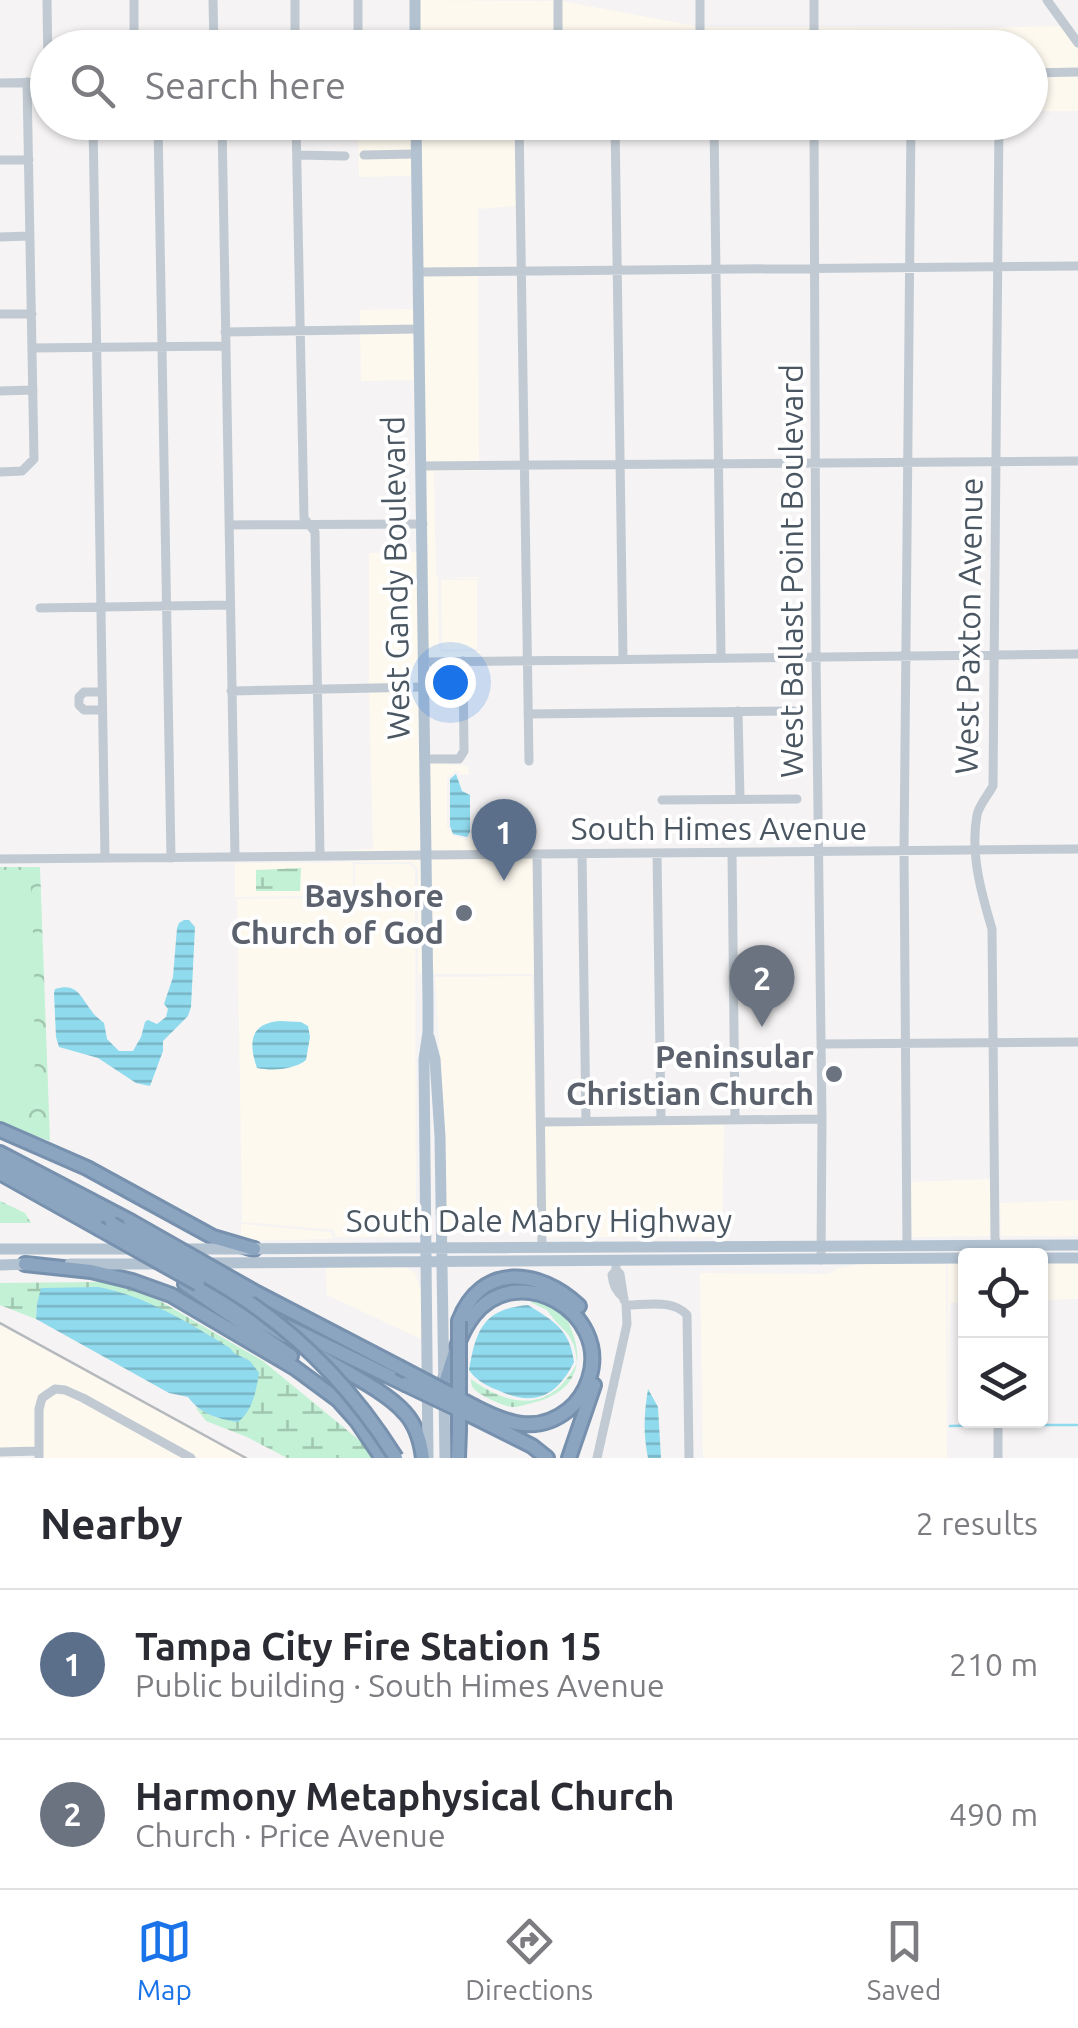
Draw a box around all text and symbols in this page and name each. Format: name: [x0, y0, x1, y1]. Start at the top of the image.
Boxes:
search box: [30, 30, 1048, 140]
icon: search: [65, 58, 120, 113]
text: Search here: [145, 64, 346, 106]
street label: West Ballast Point Boulevard: [773, 364, 809, 778]
street label: West Gandy Boulevard: [374, 416, 416, 740]
street label: West Paxton Avenue: [947, 477, 989, 775]
your location: [425, 657, 476, 708]
pin: 1: [472, 798, 536, 881]
street label: South Himes Avenue: [571, 810, 867, 846]
place label: Bayshore Church of God: [231, 877, 444, 950]
marker: Bayshore Church of God: [453, 902, 475, 924]
pin: 2: [730, 944, 794, 1027]
place label: Peninsular Christian Church: [566, 1038, 814, 1111]
marker: Peninsular Christian Church: [823, 1063, 845, 1085]
street label: South Dale Mabry Highway: [346, 1202, 732, 1238]
map controls: [958, 1248, 1048, 1428]
button: locate: [958, 1248, 1048, 1338]
button: layers: [958, 1338, 1048, 1428]
text: Nearby: [40, 1500, 183, 1547]
text: 2 results: [916, 1505, 1038, 1541]
text: Tampa City Fire Station 15: [135, 1625, 602, 1667]
text: 1: [63, 1646, 82, 1682]
text: 210 m: [949, 1646, 1038, 1682]
text: Public building · South Himes Avenue: [135, 1667, 665, 1703]
text: Harmony Metaphysical Church: [135, 1775, 675, 1817]
text: 2: [63, 1796, 82, 1832]
text: 490 m: [949, 1796, 1038, 1832]
text: Church · Price Avenue: [135, 1817, 446, 1853]
tab: Map: [137, 1914, 192, 2005]
tab: Directions: [465, 1914, 593, 2005]
tab: Saved: [867, 1914, 941, 2005]

